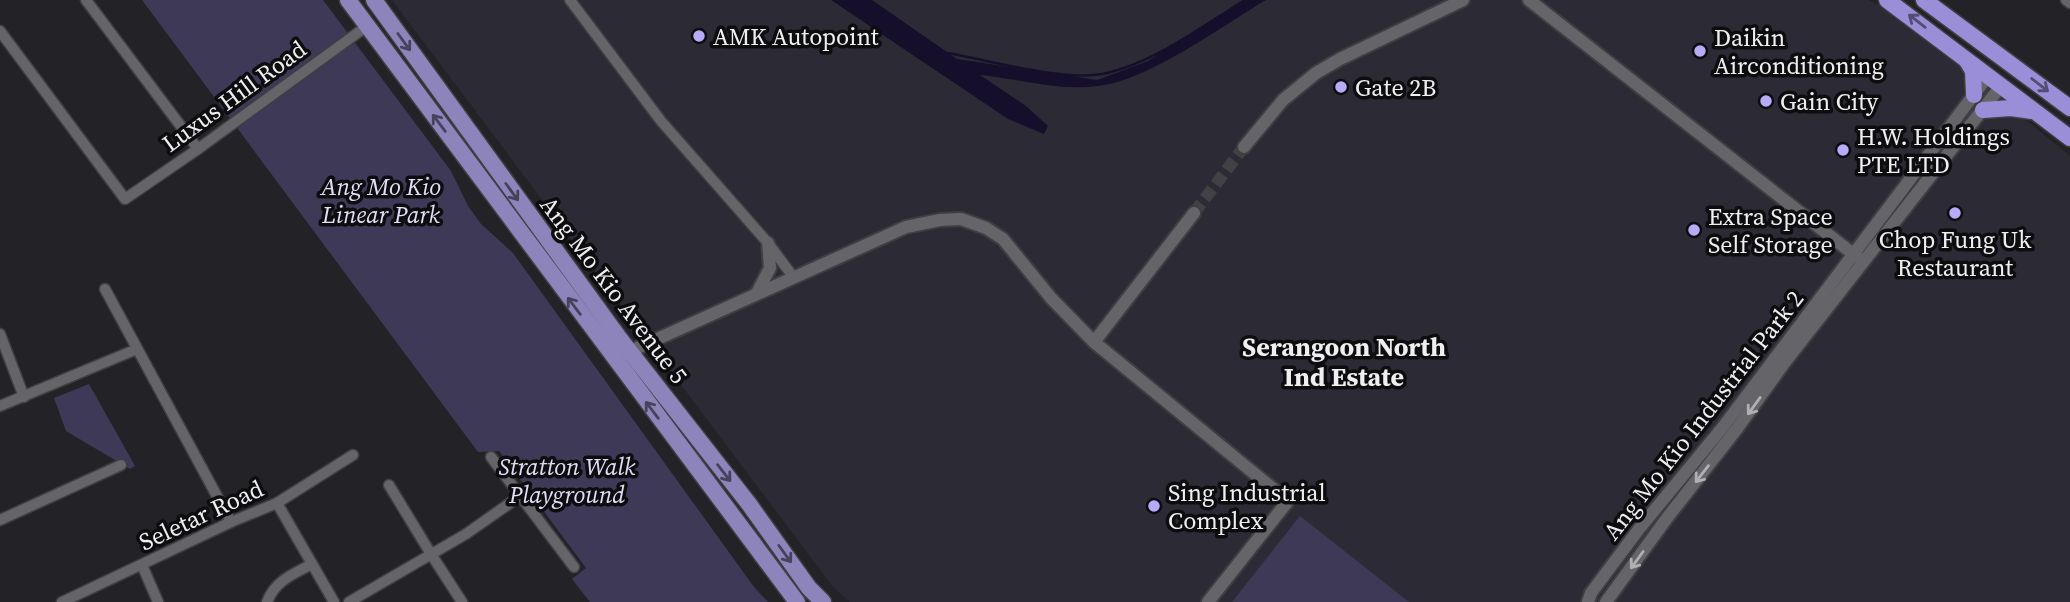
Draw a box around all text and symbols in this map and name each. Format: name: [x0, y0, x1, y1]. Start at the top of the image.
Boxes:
one-way arrow: [1908, 13, 1926, 28]
place label: AMK Autopoint: [713, 20, 879, 53]
place label: Daikin Airconditioning: [1714, 21, 1884, 82]
marker: AMK Autopoint: [691, 28, 707, 44]
street label: Luxus Hill Road: [155, 32, 313, 160]
one-way arrow: [396, 32, 411, 51]
marker: Daikin Airconditioning: [1692, 43, 1708, 59]
place label: Gate 2B: [1355, 71, 1436, 104]
one-way arrow: [2030, 77, 2049, 92]
marker: Gate 2B: [1333, 79, 1349, 95]
place label: Gain City: [1780, 85, 1879, 118]
marker: Gain City: [1758, 93, 1774, 109]
one-way arrow: [431, 114, 446, 133]
place label: H.W. Holdings PTE LTD: [1857, 120, 2010, 181]
marker: H.W. Holdings PTE LTD: [1835, 142, 1851, 158]
park label: Ang Mo Kio Linear Park: [319, 170, 441, 231]
one-way arrow: [505, 182, 519, 201]
street label: Ang Mo Kio Avenue 5: [533, 190, 695, 390]
place label: Extra Space Self Storage: [1708, 200, 1833, 261]
marker: Chop Fung Uk Restaurant: [1947, 205, 1963, 221]
marker: Extra Space Self Storage: [1686, 222, 1702, 238]
place label: Chop Fung Uk Restaurant: [1879, 223, 2032, 284]
street label: Ang Mo Kio Industrial Park 2: [1595, 283, 1811, 547]
one-way arrow: [567, 297, 582, 316]
district label: Serangoon North Ind Estate: [1242, 329, 1446, 395]
one-way arrow: [1746, 397, 1761, 415]
one-way arrow: [645, 401, 659, 420]
park label: Stratton Walk Playground: [499, 450, 636, 511]
one-way arrow: [717, 463, 732, 481]
one-way arrow: [1694, 464, 1709, 483]
street label: Seletar Road: [133, 472, 269, 558]
place label: Sing Industrial Complex: [1168, 476, 1326, 537]
marker: Sing Industrial Complex: [1146, 498, 1162, 514]
one-way arrow: [777, 544, 792, 563]
one-way arrow: [1629, 550, 1644, 569]

